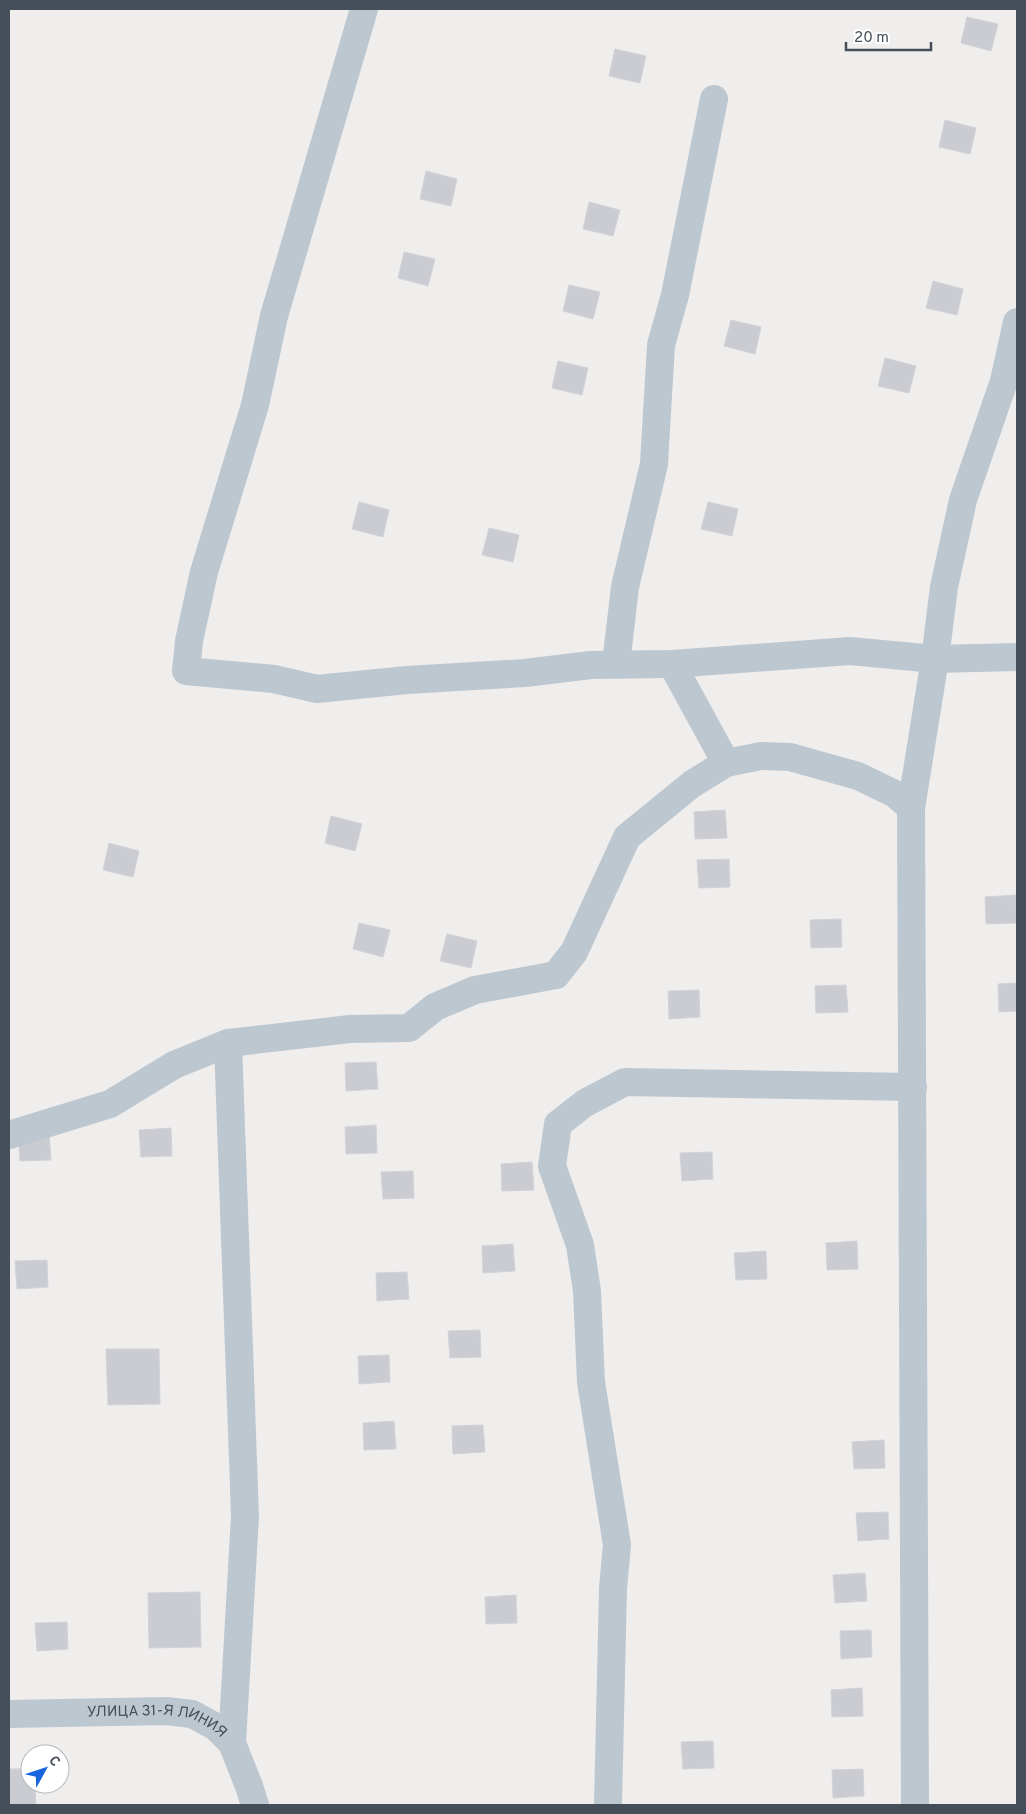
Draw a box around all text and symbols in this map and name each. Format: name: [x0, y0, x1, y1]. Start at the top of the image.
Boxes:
scale bar: [846, 20, 931, 52]
text: 20 m: [854, 29, 889, 48]
street label: УЛИЦА 31-Я ЛИНИЯ: [87, 1701, 231, 1742]
north arrow: [20, 1744, 70, 1794]
text: С: [44, 1753, 63, 1771]

